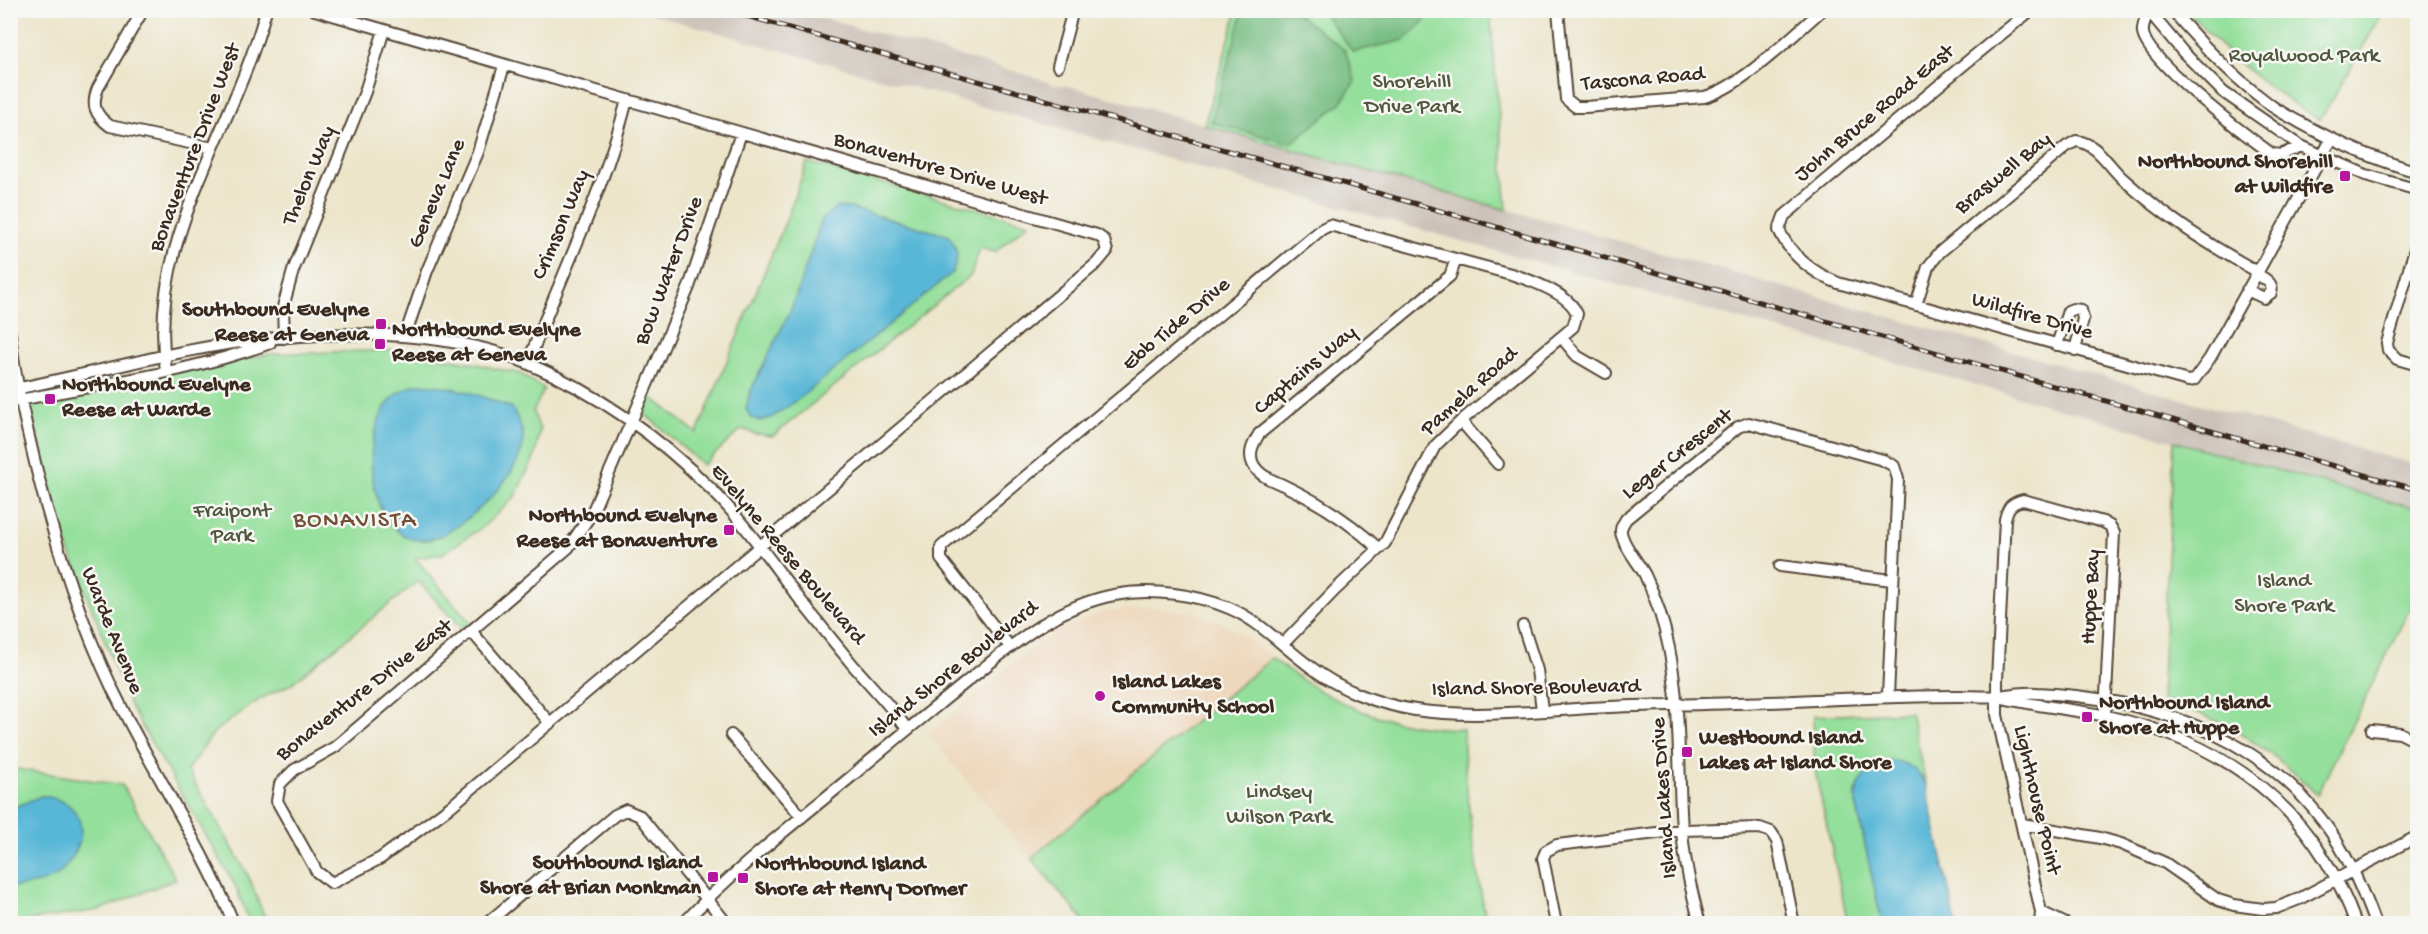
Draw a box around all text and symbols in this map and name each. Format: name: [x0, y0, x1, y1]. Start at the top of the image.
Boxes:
street label: Bonaventure Drive West: [144, 38, 248, 257]
street label: John Bruce Road East: [1790, 38, 1962, 188]
park label: Royalwood Park: [2229, 44, 2382, 70]
street label: Tascona Road: [1578, 61, 1708, 99]
park label: Shorehill Drive Park: [1362, 70, 1462, 121]
street label: Thelon Way: [277, 122, 343, 231]
street label: Bonaventure Drive West: [829, 127, 1052, 213]
street label: Braswell Bay: [1950, 127, 2058, 222]
street label: Geneva Lane: [403, 135, 473, 253]
place label: Northbound Shorehill at Wildfire: [2138, 150, 2334, 201]
street label: Crimson Way: [527, 166, 597, 284]
marker: Northbound Shorehill at Wildfire: [2338, 169, 2352, 183]
street label: Bow Water Drive: [629, 192, 711, 350]
street label: Ebb Tide Drive: [1118, 272, 1237, 378]
street label: Wildfire Drive: [1968, 287, 2096, 347]
place label: Southbound Evelyne Reese at Geneva: [182, 298, 371, 349]
marker: Southbound Evelyne Reese at Geneva: [374, 317, 388, 331]
place label: Northbound Evelyne Reese at Geneva: [391, 318, 581, 369]
street label: Captains Way: [1249, 320, 1363, 422]
marker: Northbound Evelyne Reese at Geneva: [373, 337, 387, 351]
street label: Pamela Road: [1415, 340, 1525, 443]
place label: Northbound Evelyne Reese at Warde: [61, 373, 251, 424]
marker: Northbound Evelyne Reese at Warde: [43, 392, 57, 406]
street label: Leger Crescent: [1617, 402, 1740, 506]
street label: Evelyne Reese Boulevard: [704, 459, 872, 652]
park label: Fraipont Park: [192, 499, 273, 550]
place label: Northbound Evelyne Reese at Bonaventure: [515, 504, 718, 555]
district label: BONAVISTA: [292, 507, 417, 536]
marker: Northbound Evelyne Reese at Bonaventure: [722, 523, 736, 537]
street label: Huppe Bay: [2077, 549, 2107, 645]
street label: Warde Avenue: [74, 564, 148, 699]
park label: Island Shore Park: [2234, 569, 2336, 620]
street label: Island Shore Boulevard: [864, 594, 1046, 744]
street label: Bonaventure Drive East: [271, 613, 460, 769]
place label: Island Lakes Community School: [1111, 670, 1274, 721]
street label: Island Shore Boulevard: [1431, 674, 1643, 704]
marker: Island Lakes Community School: [1093, 689, 1107, 703]
place label: Northbound Island Shore at Huppe: [2099, 691, 2271, 742]
marker: Northbound Island Shore at Huppe: [2080, 710, 2094, 724]
street label: Island Lakes Drive: [1646, 716, 1684, 880]
street label: Lighthouse Point: [2006, 723, 2066, 879]
place label: Westbound Island Lakes at Island Shore: [1698, 726, 1892, 777]
marker: Westbound Island Lakes at Island Shore: [1680, 745, 1694, 759]
park label: Lindsey Wilson Park: [1226, 780, 1334, 831]
place label: Southbound Island Shore at Brian Monkman: [480, 851, 703, 902]
place label: Northbound Island Shore at Henry Dormer: [755, 852, 968, 903]
marker: Southbound Island Shore at Brian Monkman: [706, 870, 720, 884]
marker: Northbound Island Shore at Henry Dormer: [736, 871, 750, 885]

